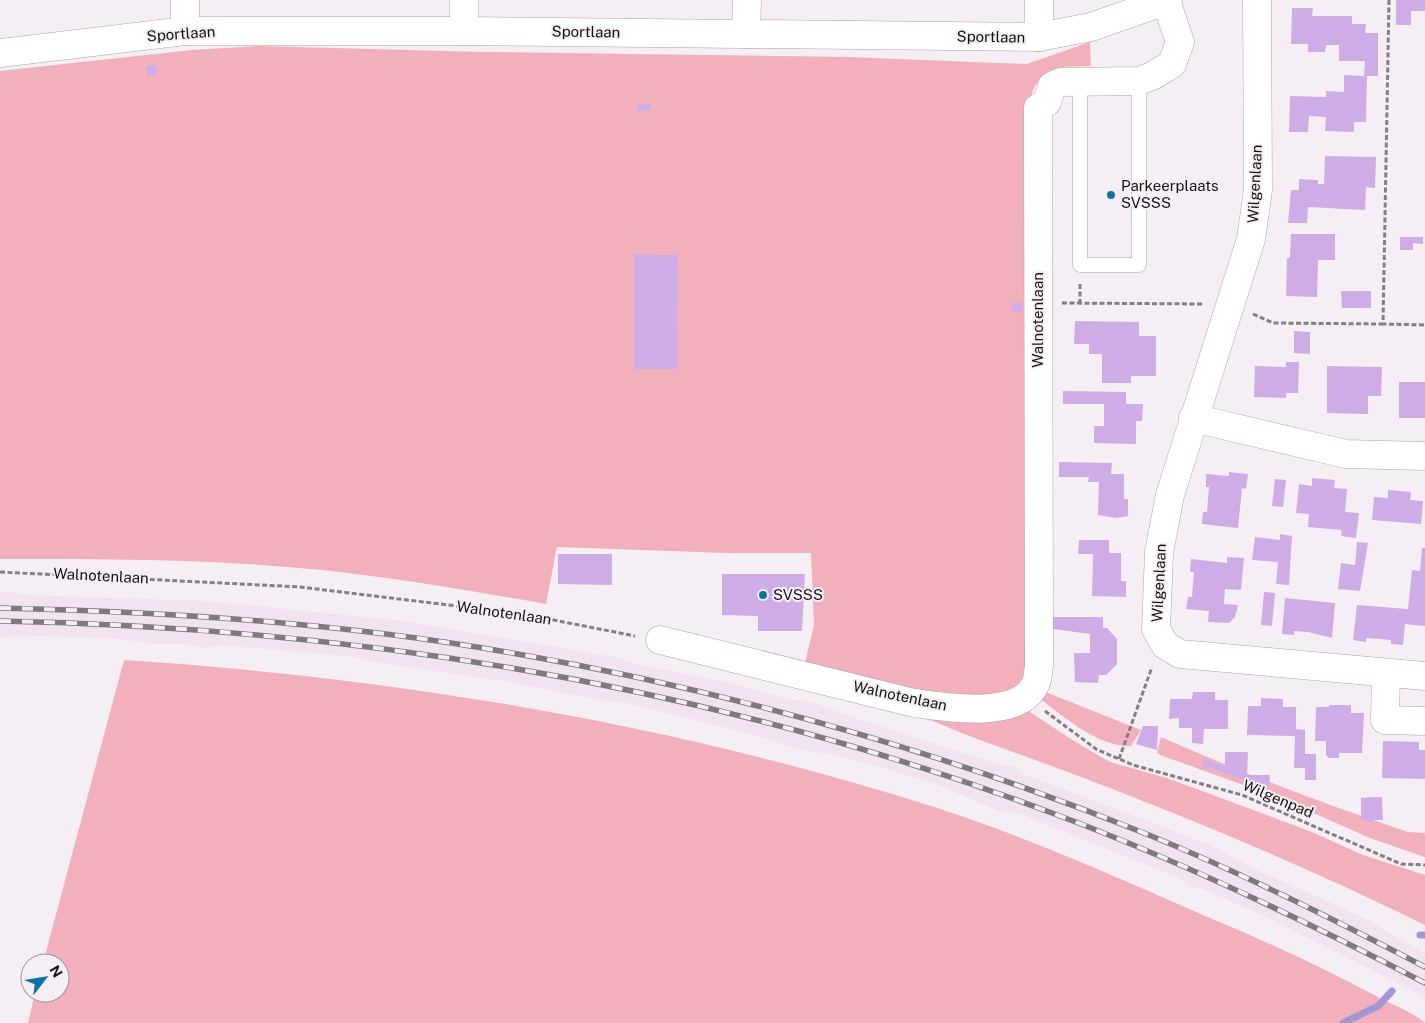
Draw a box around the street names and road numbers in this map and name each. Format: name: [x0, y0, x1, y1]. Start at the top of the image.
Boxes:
street label: Sportlaan: [552, 22, 620, 41]
street label: Sportlaan: [146, 23, 216, 44]
street label: Sportlaan: [957, 27, 1025, 46]
street label: Wilgenlaan: [1244, 144, 1265, 224]
street label: Walnotenlaan: [1029, 272, 1046, 368]
street label: Wilgenlaan: [1148, 543, 1169, 623]
street label: Walnotenlaan: [53, 565, 149, 586]
street label: Walnotenlaan: [456, 597, 553, 628]
street label: Walnotenlaan: [852, 677, 949, 714]
street label: Wilgenpad: [1240, 776, 1316, 821]

